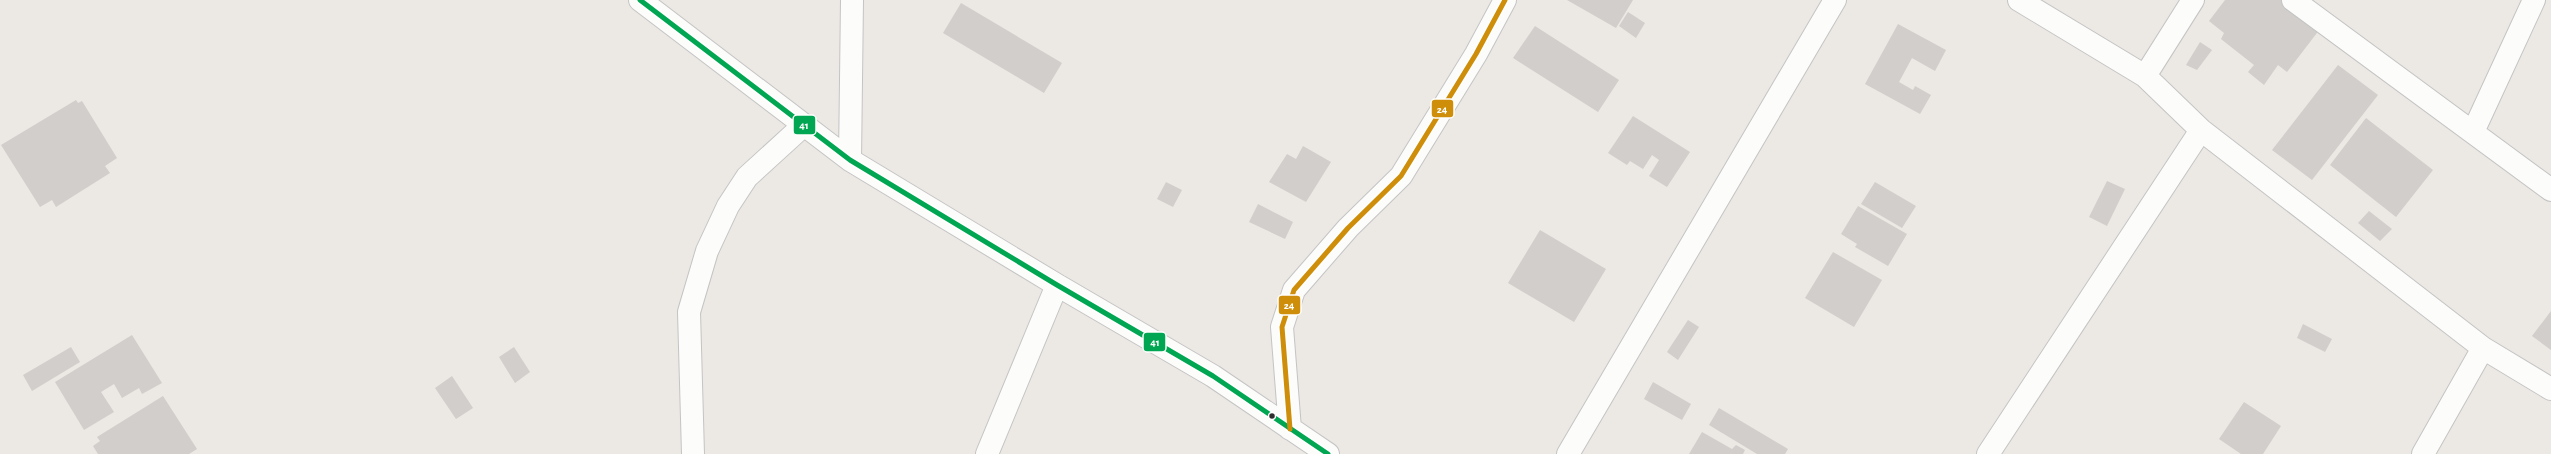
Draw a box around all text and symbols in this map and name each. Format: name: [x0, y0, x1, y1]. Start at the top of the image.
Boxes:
line badge: 24: [1431, 99, 1454, 118]
text: 24: [1437, 104, 1448, 115]
line badge: 41: [793, 115, 816, 135]
text: 41: [799, 120, 809, 131]
line badge: 24: [1278, 295, 1301, 315]
text: 24: [1284, 300, 1295, 311]
line badge: 41: [1143, 332, 1166, 352]
text: 41: [1150, 337, 1160, 348]
unlabelled marker: [1267, 411, 1277, 421]

